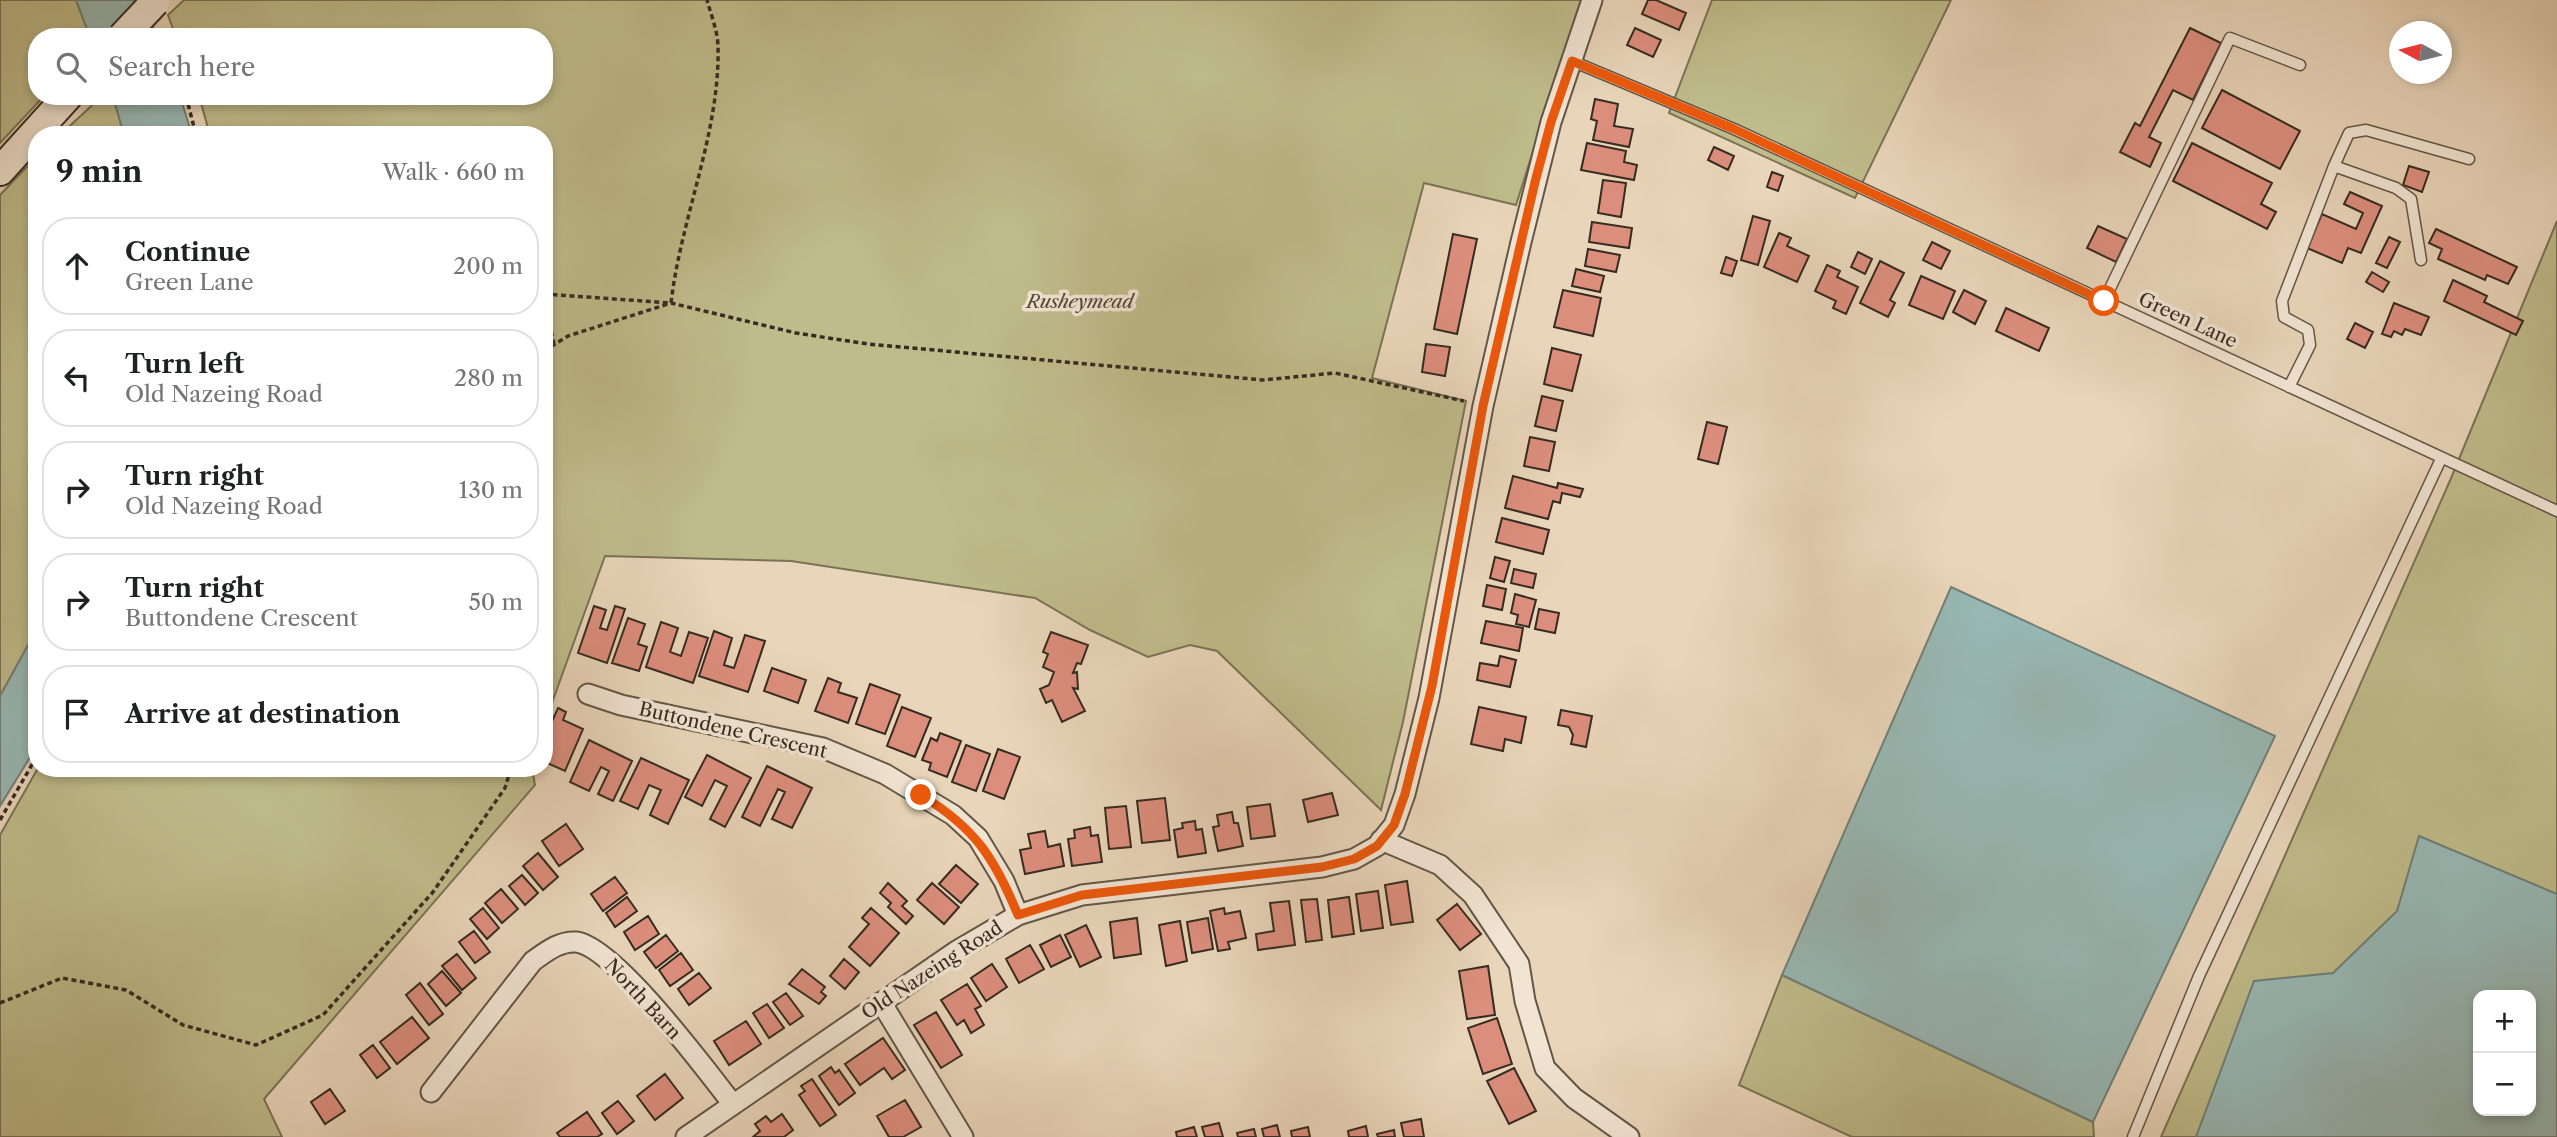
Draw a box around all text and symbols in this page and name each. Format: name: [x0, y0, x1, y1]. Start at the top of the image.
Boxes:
north arrow: [2389, 21, 2452, 84]
search box: [28, 28, 553, 105]
icon: search: [52, 48, 90, 86]
text: Search here: [108, 51, 255, 83]
text: 9 min: [56, 153, 143, 190]
text: Walk · 660 m: [382, 158, 525, 186]
text: Continue: [125, 236, 250, 268]
icon: ahead: [58, 247, 96, 285]
text: 200 m: [453, 252, 523, 280]
text: Green Lane: [125, 268, 254, 296]
route start: [2088, 285, 2119, 316]
street label: Green Lane: [2135, 287, 2241, 353]
park label: Rusheymead: [1024, 290, 1135, 313]
text: Turn left: [125, 348, 244, 380]
icon: left: [58, 359, 96, 397]
text: 280 m: [454, 364, 523, 392]
text: Old Nazeing Road: [125, 380, 323, 408]
text: Turn right: [125, 460, 264, 492]
icon: right: [58, 471, 96, 509]
text: 130 m: [459, 476, 523, 504]
text: Old Nazeing Road: [125, 492, 323, 520]
text: Turn right: [125, 572, 264, 604]
icon: right: [58, 583, 96, 621]
text: 50 m: [468, 588, 523, 616]
text: Buttondene Crescent: [125, 604, 358, 632]
icon: arrive: [58, 695, 96, 733]
street label: Buttondene Crescent: [637, 697, 830, 763]
text: Arrive at destination: [125, 698, 400, 730]
route end: [905, 779, 936, 810]
street label: Old Nazeing Road: [857, 916, 1007, 1024]
street label: North Barn: [600, 954, 686, 1044]
map controls: [2473, 990, 2536, 1116]
button: +: [2473, 990, 2536, 1053]
button: −: [2473, 1053, 2536, 1116]

